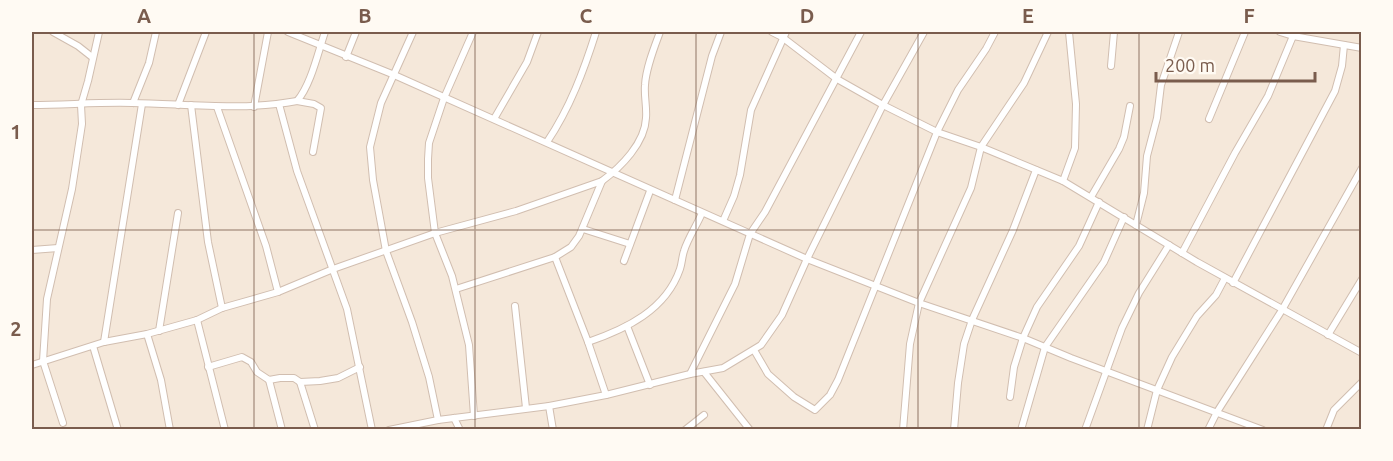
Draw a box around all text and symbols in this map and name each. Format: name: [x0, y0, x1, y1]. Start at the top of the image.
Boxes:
text: A: [137, 4, 151, 27]
text: B: [358, 4, 372, 27]
text: C: [580, 4, 593, 27]
text: D: [800, 4, 814, 27]
text: E: [1022, 4, 1034, 27]
text: F: [1243, 4, 1255, 27]
scale bar: [1156, 45, 1315, 83]
text: 200 m: [1165, 55, 1215, 75]
text: 1: [10, 120, 22, 143]
text: 2: [10, 317, 22, 340]

